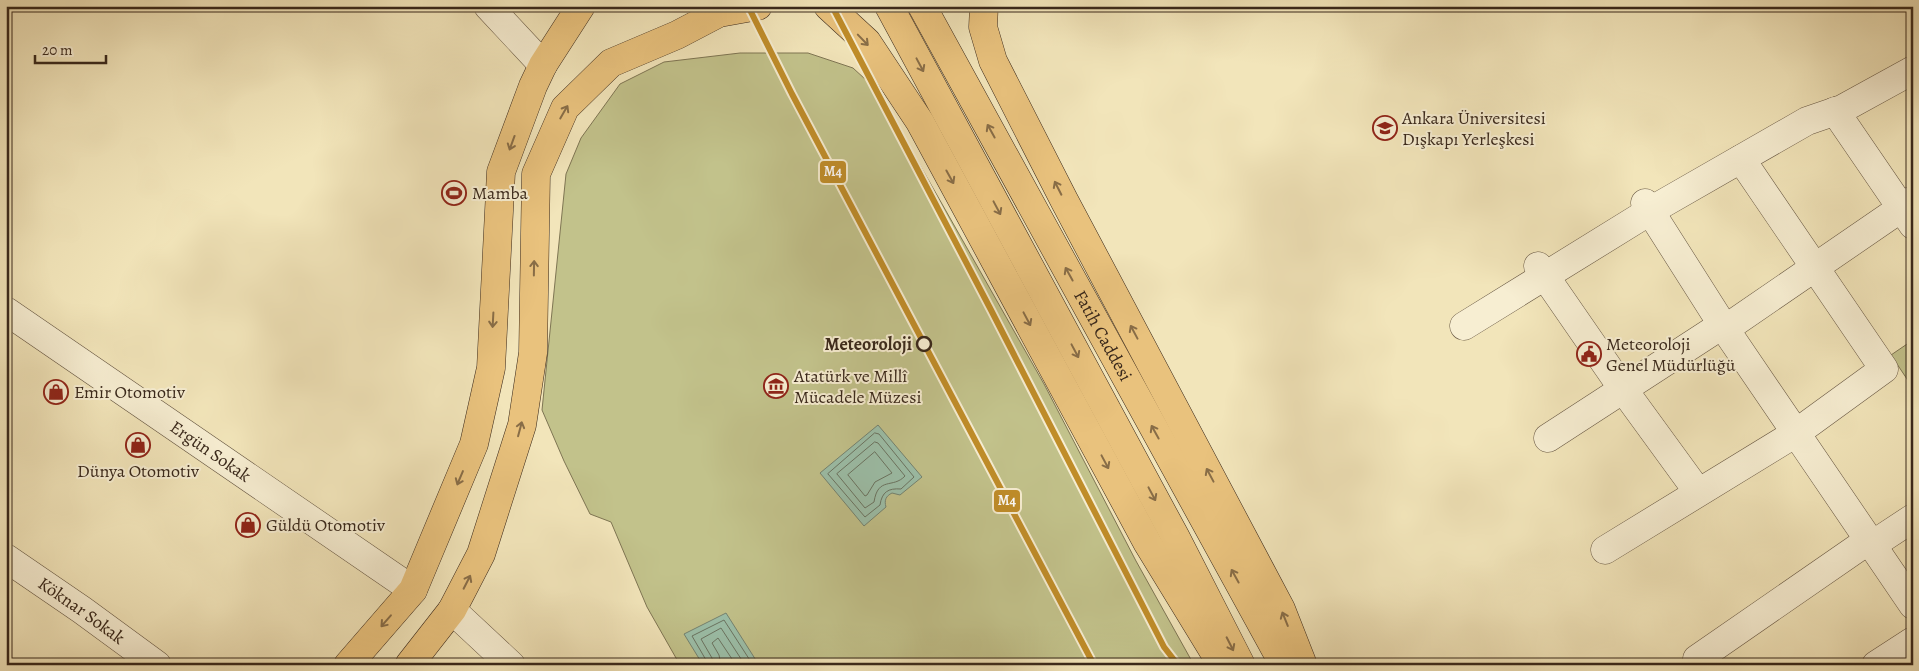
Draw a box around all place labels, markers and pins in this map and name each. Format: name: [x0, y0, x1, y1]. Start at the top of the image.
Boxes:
place label: Ankara Üniversitesi Dışkapı Yerleşkesi: [1401, 106, 1546, 151]
school or university icon: Ankara Üniversitesi Dışkapı Yerleşkesi: [1372, 115, 1398, 141]
sports icon: Mamba: [441, 180, 467, 206]
place label: Mamba: [472, 181, 529, 205]
place label: Meteoroloji: [825, 332, 912, 356]
place label: Meteoroloji Genel Müdürlüğü: [1606, 332, 1736, 377]
marker: Meteoroloji: [916, 336, 932, 352]
public building icon: Meteoroloji Genel Müdürlüğü: [1576, 341, 1602, 367]
place label: Atatürk ve Millî Mücadele Müzesi: [793, 364, 922, 409]
museum icon: Atatürk ve Millî Mücadele Müzesi: [763, 373, 789, 399]
shop icon: Emir Otomotiv: [43, 379, 69, 405]
place label: Emir Otomotiv: [74, 380, 186, 404]
shop icon: Dünya Otomotiv: [125, 432, 151, 458]
place label: Dünya Otomotiv: [77, 459, 200, 483]
shop icon: Güldü Otomotiv: [235, 512, 261, 538]
place label: Güldü Otomotiv: [266, 513, 386, 537]

